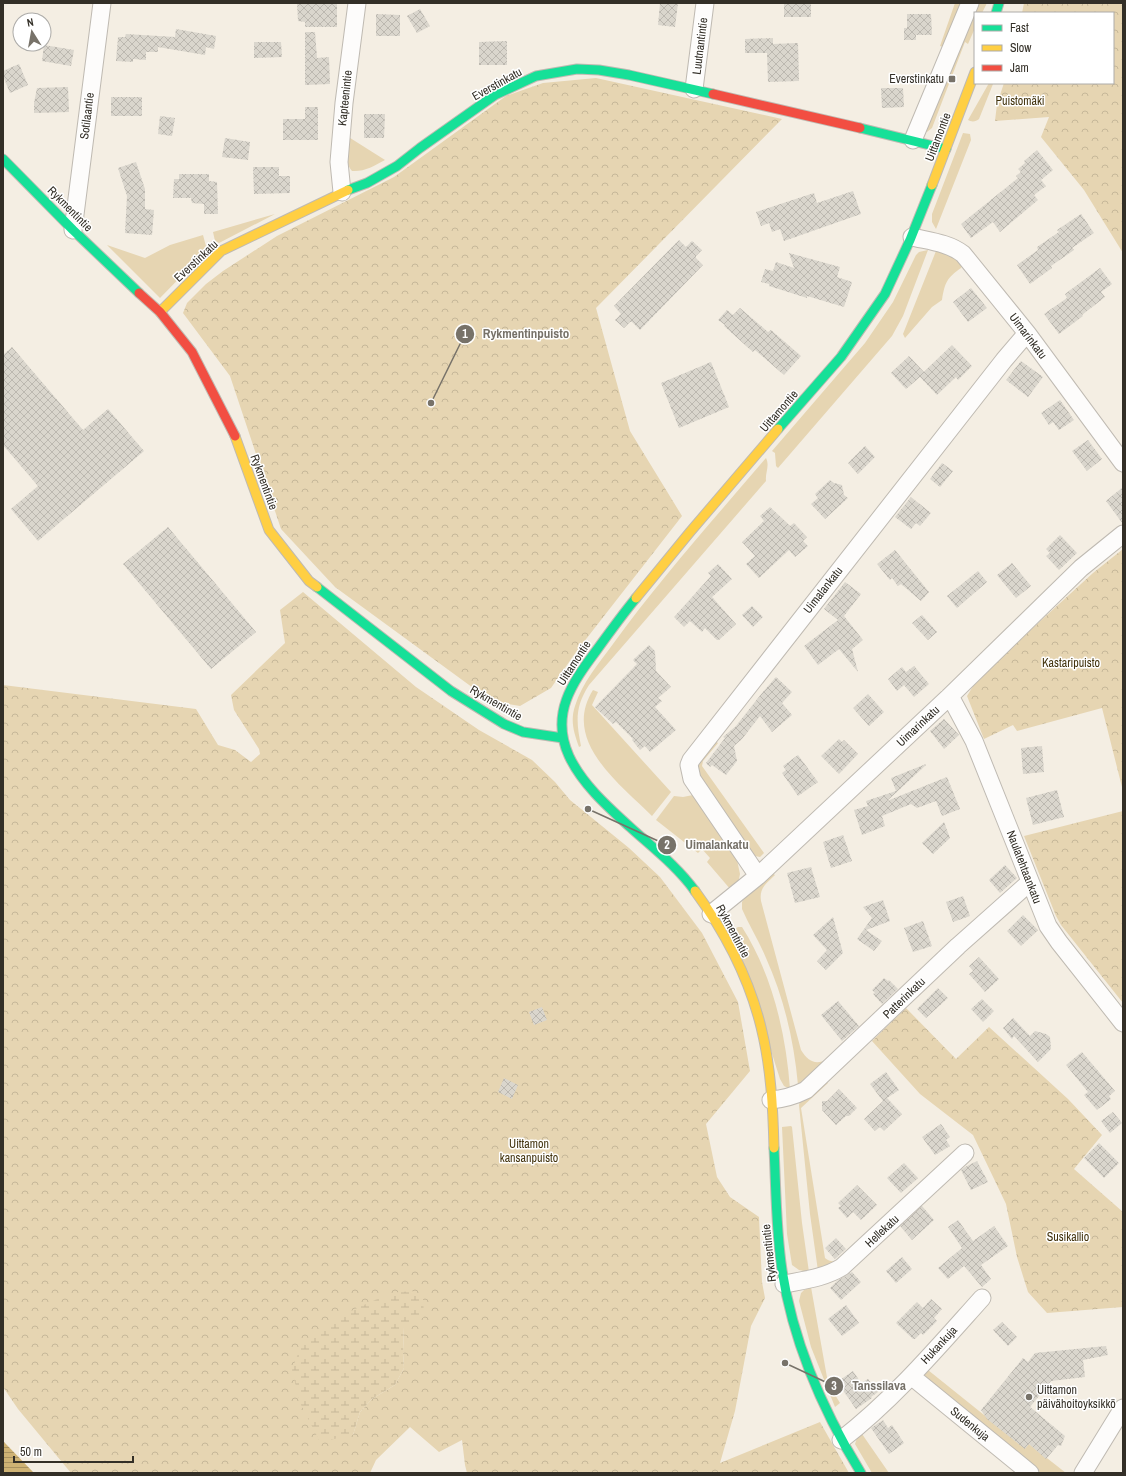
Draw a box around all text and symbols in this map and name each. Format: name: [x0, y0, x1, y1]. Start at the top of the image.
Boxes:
north arrow: [12, 12, 52, 52]
legend: [974, 12, 1114, 84]
text: N: [26, 15, 35, 30]
street label: Luutnantintie: [689, 17, 711, 75]
text: Fast: [1010, 20, 1029, 36]
text: Slow: [1010, 40, 1032, 56]
text: Jam: [1010, 60, 1029, 76]
street label: Everstinkatu: [469, 64, 525, 104]
street label: Kapteenintie: [334, 69, 356, 127]
place label: Everstinkatu: [889, 71, 944, 87]
marker: Everstinkatu: [947, 74, 957, 84]
street label: Sotilaantie: [76, 92, 98, 140]
park label: Puistomäki: [995, 93, 1045, 109]
street label: Uittamontie: [921, 110, 955, 164]
street label: Rykmentintie: [44, 183, 96, 235]
street label: Everstinkatu: [171, 236, 221, 286]
street label: Uimarinkatu: [1005, 310, 1051, 362]
callout: Rykmentinpuisto: [455, 321, 578, 346]
text: Rykmentinpuisto: [483, 325, 569, 342]
text: 1: [462, 326, 468, 342]
street label: Uittamontie: [756, 387, 802, 435]
street label: Rykmentintie: [247, 452, 281, 512]
street label: Uimalankatu: [800, 563, 846, 617]
street label: Uittamontie: [553, 637, 595, 689]
park label: Kastaripuisto: [1042, 655, 1100, 671]
street label: Rykmentintie: [467, 682, 525, 724]
street label: Uimarinkatu: [893, 702, 943, 750]
street label: Naulatehtaankatu: [1003, 828, 1045, 906]
callout: Uimalankatu: [657, 832, 756, 857]
text: Uimalankatu: [685, 836, 749, 853]
text: 2: [664, 837, 670, 853]
street label: Rykmentintie: [712, 902, 754, 960]
street label: Patterinkatu: [879, 974, 929, 1022]
park label: Uittamon kansanpuisto: [500, 1136, 558, 1166]
street label: Hellekatu: [862, 1211, 902, 1251]
street label: Rykmentintie: [758, 1223, 780, 1283]
park label: Susikallio: [1047, 1229, 1089, 1245]
street label: Hukankuja: [917, 1322, 961, 1367]
callout: Tanssilava: [824, 1373, 914, 1398]
text: Tanssilava: [852, 1377, 906, 1394]
text: 3: [831, 1378, 837, 1394]
place label: Uittamon päivähoitoyksikkö: [1037, 1382, 1116, 1412]
marker: Uittamon päivähoitoyksikkö: [1024, 1392, 1034, 1402]
street label: Sudenkuja: [947, 1403, 994, 1445]
scale bar: [14, 1438, 133, 1464]
text: 50 m: [20, 1444, 42, 1460]

